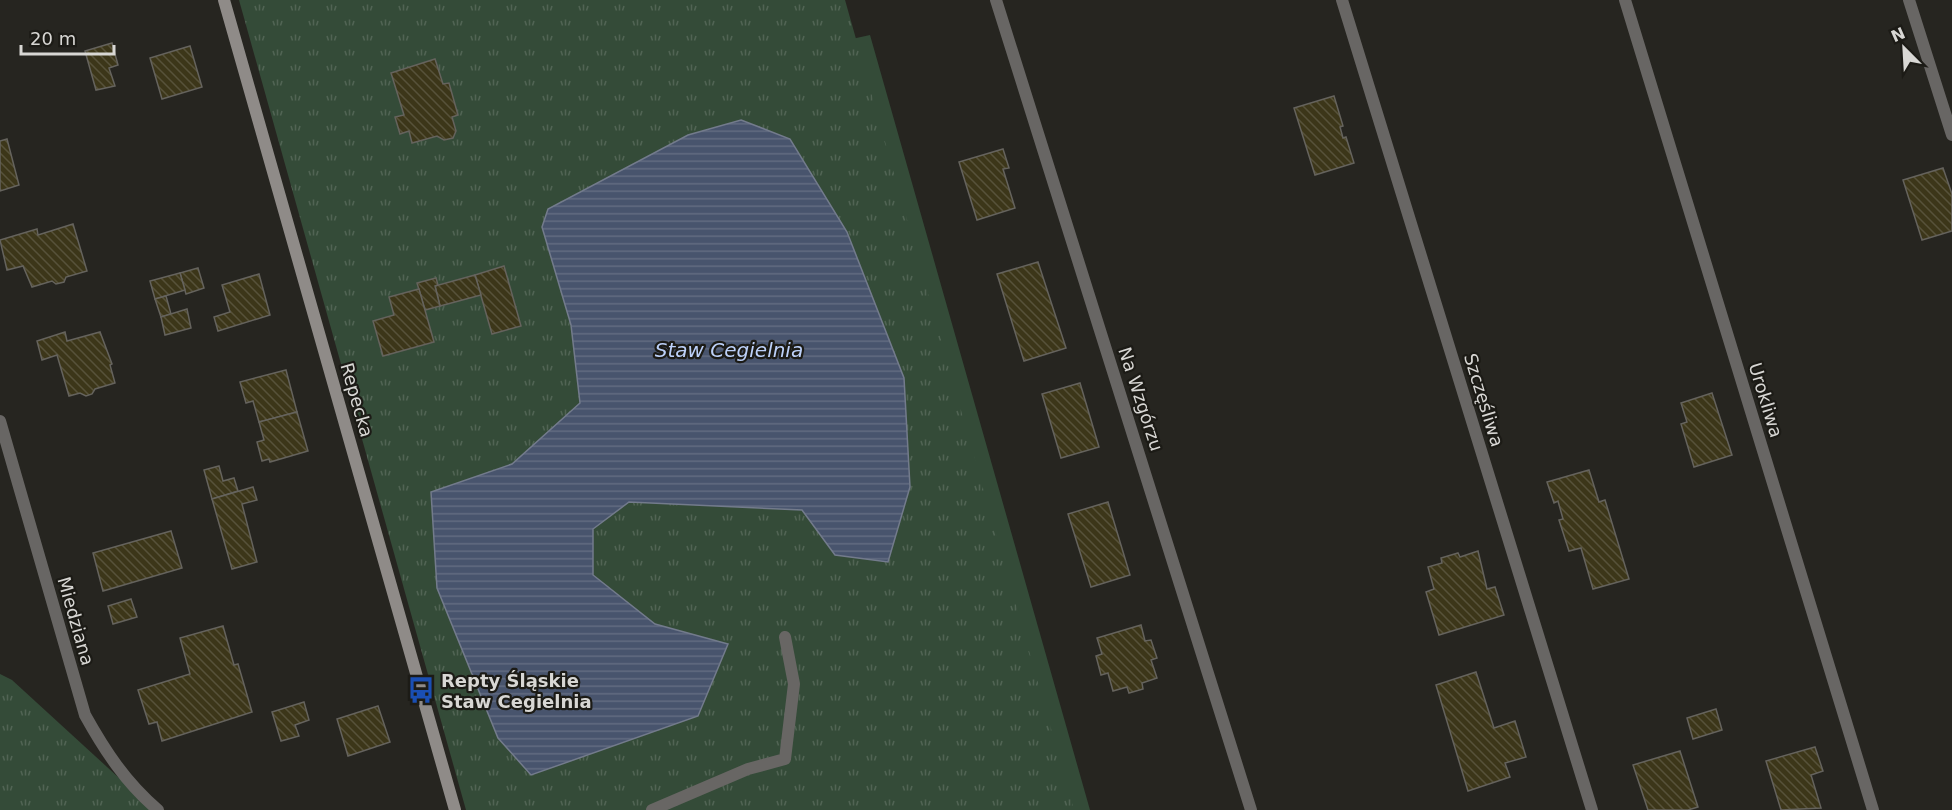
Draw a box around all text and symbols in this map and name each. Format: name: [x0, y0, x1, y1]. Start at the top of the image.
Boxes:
scale bar: [21, 18, 114, 56]
north arrow: [1874, 18, 1934, 78]
text: N: [1888, 23, 1908, 46]
text: 20 m: [30, 28, 76, 49]
water label: Staw Cegielnia: [655, 338, 803, 362]
street label: Na Wzgórzu: [1114, 344, 1168, 454]
street label: Szczęśliwa: [1460, 351, 1508, 449]
street label: Repecka: [336, 360, 378, 440]
street label: Urokliwa: [1745, 360, 1787, 440]
street label: Miedziana: [53, 574, 99, 668]
place label: Repty Śląskie Staw Cegielnia: [441, 670, 592, 712]
bus stop icon: Repty Śląskie Staw Cegielnia: [406, 675, 436, 705]

